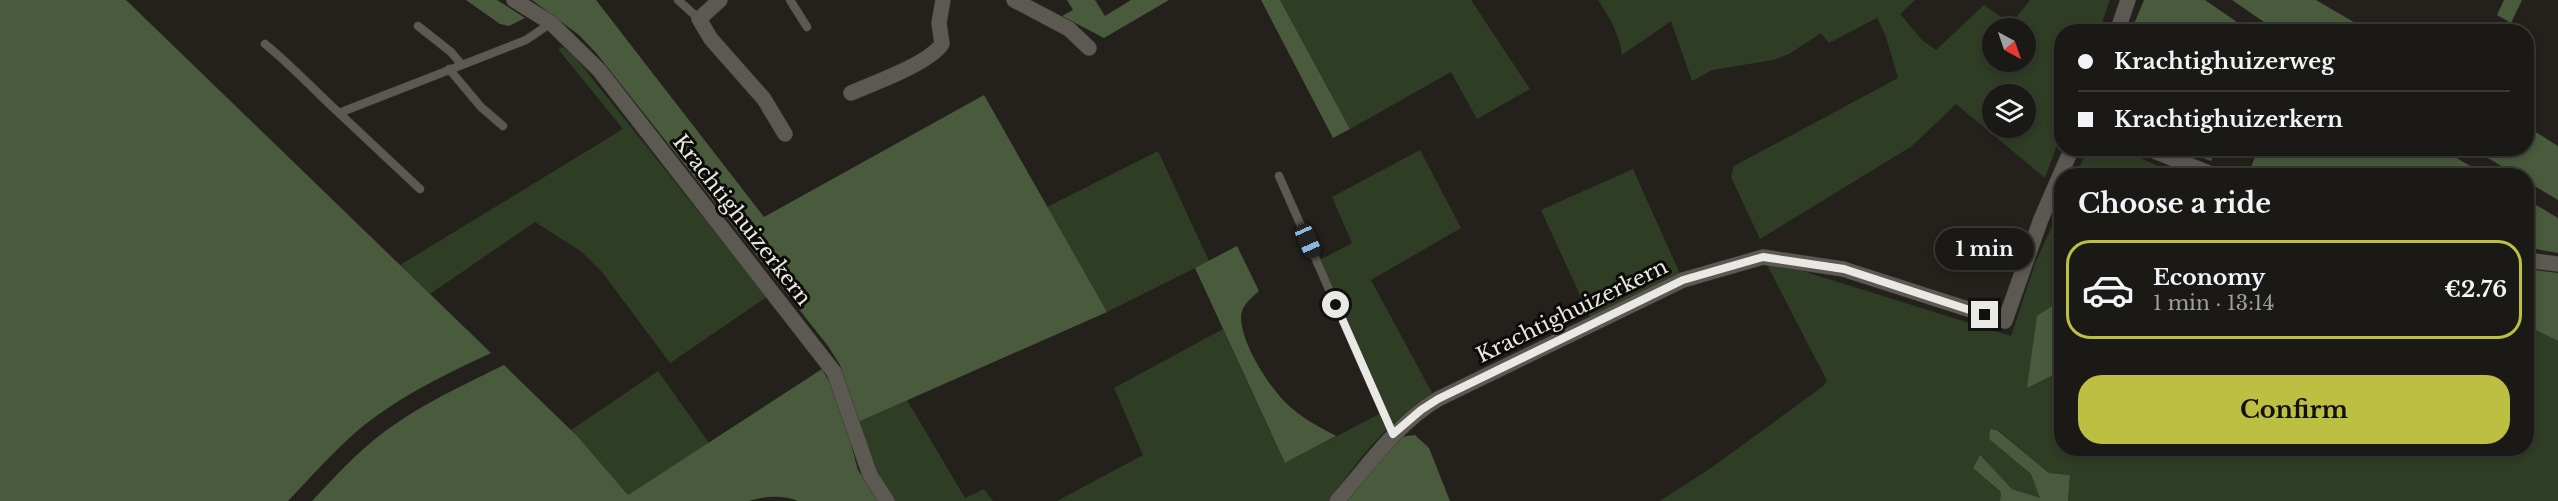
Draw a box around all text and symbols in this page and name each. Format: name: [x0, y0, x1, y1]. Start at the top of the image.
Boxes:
north arrow: [1982, 18, 2036, 72]
map controls: [1982, 18, 2036, 138]
text: Krachtighuizerweg: [2114, 48, 2335, 75]
button: layers: [1982, 84, 2036, 138]
text: Krachtighuizerkern: [2114, 106, 2343, 133]
street label: Krachtighuizerkern: [667, 129, 817, 311]
text: Choose a ride: [2078, 187, 2271, 220]
car: [1292, 221, 1324, 261]
callout: 1 min: [1936, 228, 2034, 270]
text: 1 min: [1956, 237, 2013, 261]
street label: Krachtighuizerkern: [1472, 253, 1672, 369]
icon: car: [2081, 263, 2135, 317]
text: Economy: [2153, 264, 2265, 291]
text: €2.76: [2444, 276, 2507, 303]
route start: [1322, 291, 1349, 318]
text: 1 min · 13:14: [2153, 291, 2274, 315]
route end: [1971, 301, 1998, 328]
button: Confirm: [2078, 375, 2510, 444]

